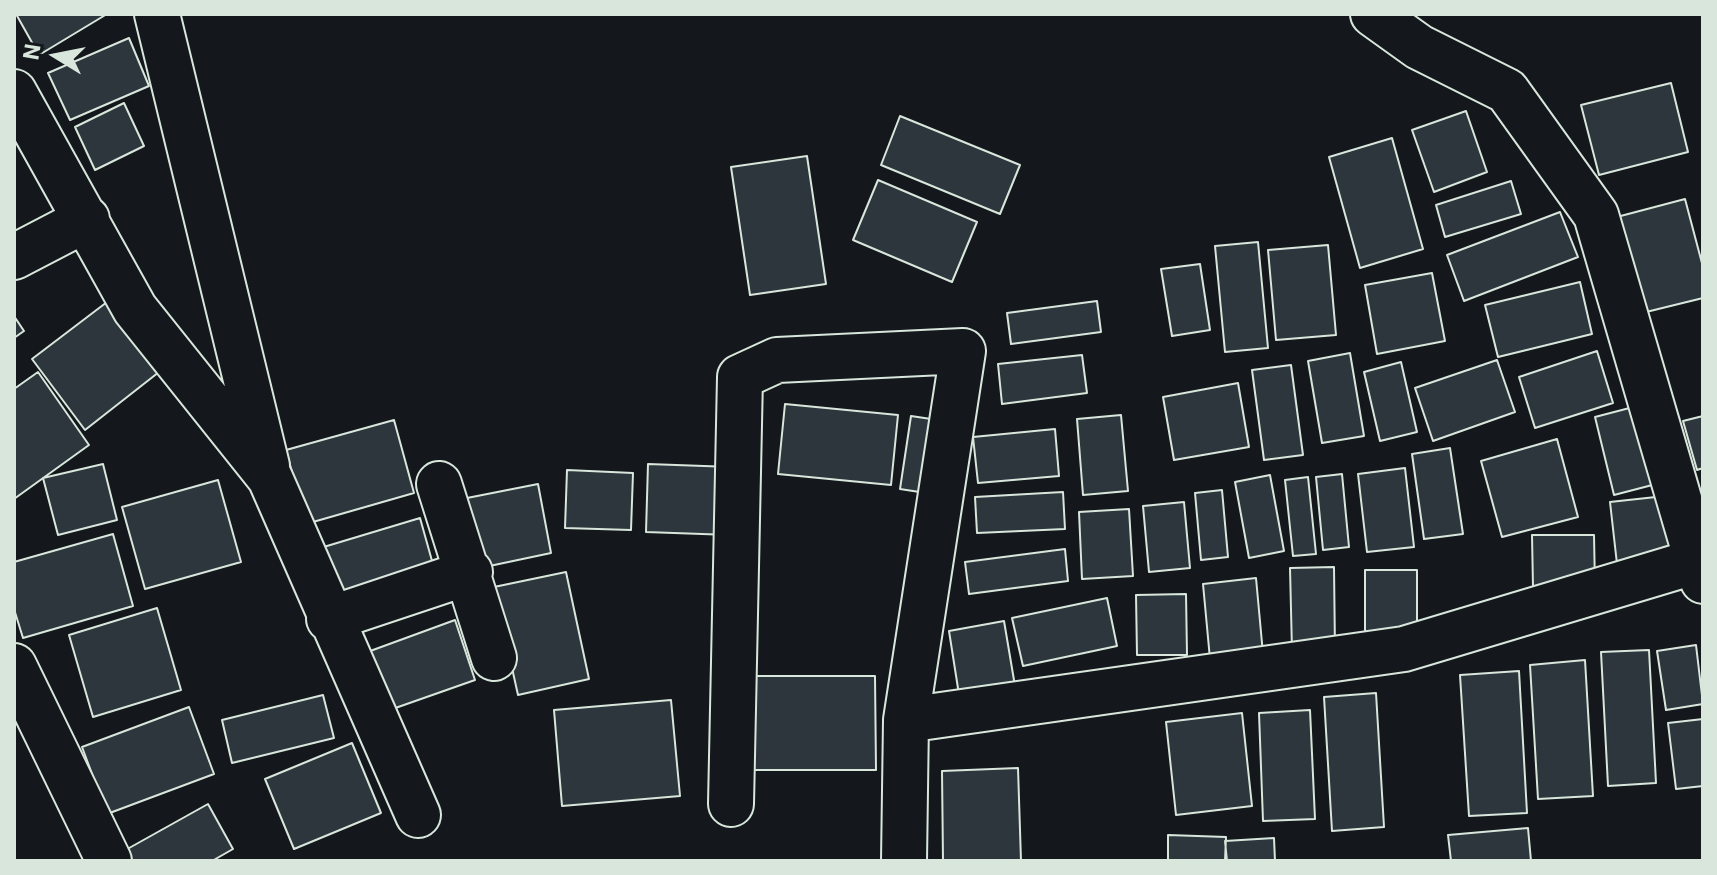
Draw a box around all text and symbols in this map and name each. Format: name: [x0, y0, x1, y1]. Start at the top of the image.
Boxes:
north arrow: [16, 16, 96, 96]
text: N: [18, 42, 46, 62]

